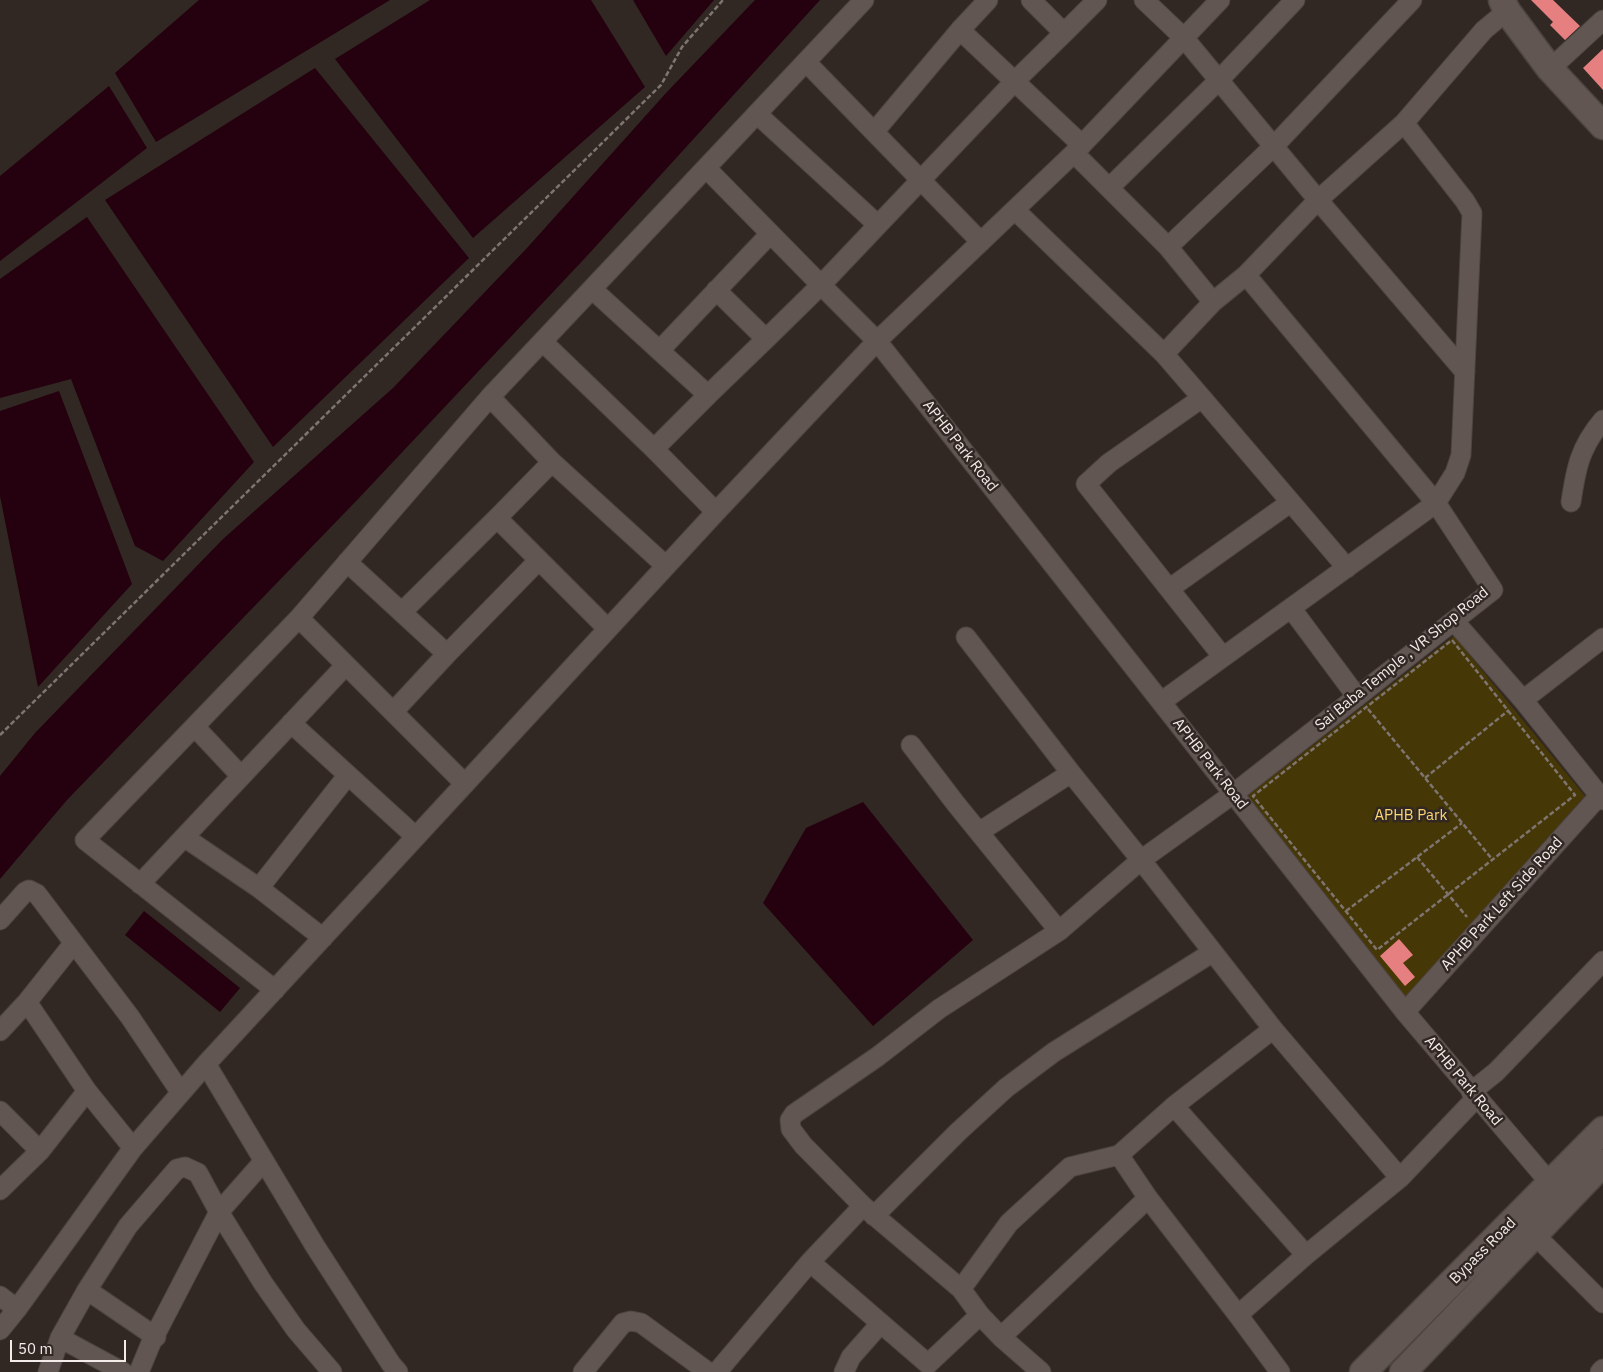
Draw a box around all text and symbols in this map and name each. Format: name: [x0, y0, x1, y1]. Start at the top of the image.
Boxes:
street label: APHB Park Road: [919, 397, 1001, 495]
street label: Sai Baba Temple , VR Shop Road: [1312, 583, 1492, 735]
street label: APHB Park Road: [1169, 715, 1251, 813]
park label: APHB Park: [1374, 807, 1448, 825]
street label: APHB Park Left Side Road: [1437, 834, 1567, 974]
street label: APHB Park Road: [1420, 1033, 1506, 1129]
street label: Bypass Road: [1446, 1214, 1520, 1288]
scale bar: [12, 1330, 129, 1362]
text: 50 m: [18, 1339, 53, 1358]

